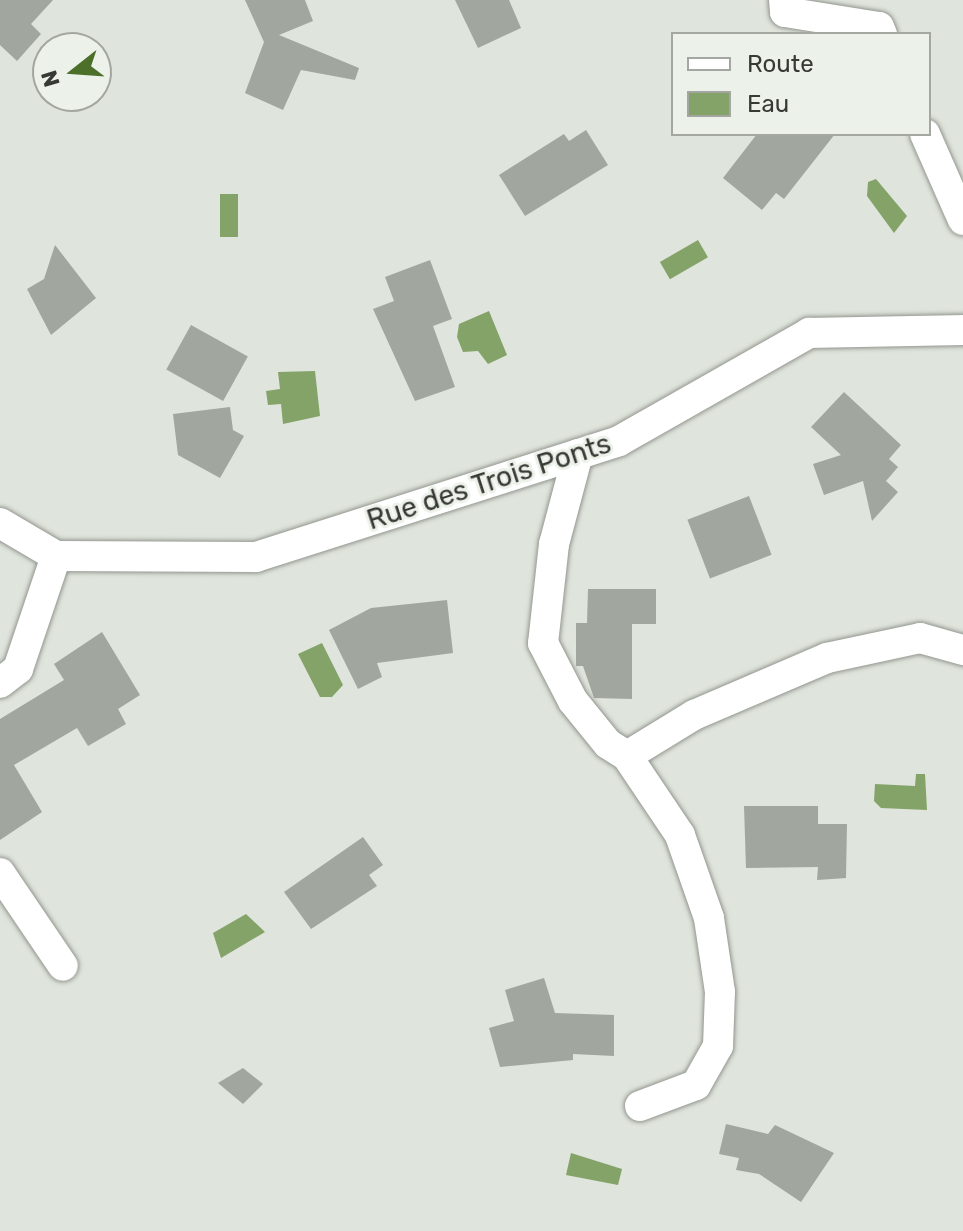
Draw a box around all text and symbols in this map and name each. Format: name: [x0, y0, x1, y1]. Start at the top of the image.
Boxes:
north arrow: [32, 32, 112, 112]
legend: [671, 32, 931, 136]
text: Route: [747, 50, 814, 78]
text: N: [35, 67, 66, 90]
text: Eau: [747, 90, 789, 118]
street label: Rue des Trois Ponts: [362, 427, 616, 537]

